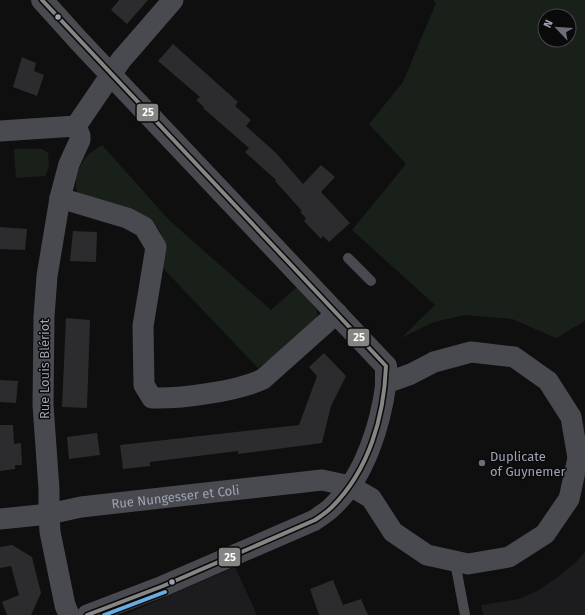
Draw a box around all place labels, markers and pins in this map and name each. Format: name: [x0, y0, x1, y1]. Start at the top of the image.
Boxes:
unlabelled marker: [53, 12, 63, 22]
place label: Duplicate of Guynemer: [490, 449, 566, 479]
marker: Duplicate of Guynemer: [477, 458, 487, 468]
unlabelled marker: [167, 577, 177, 587]

